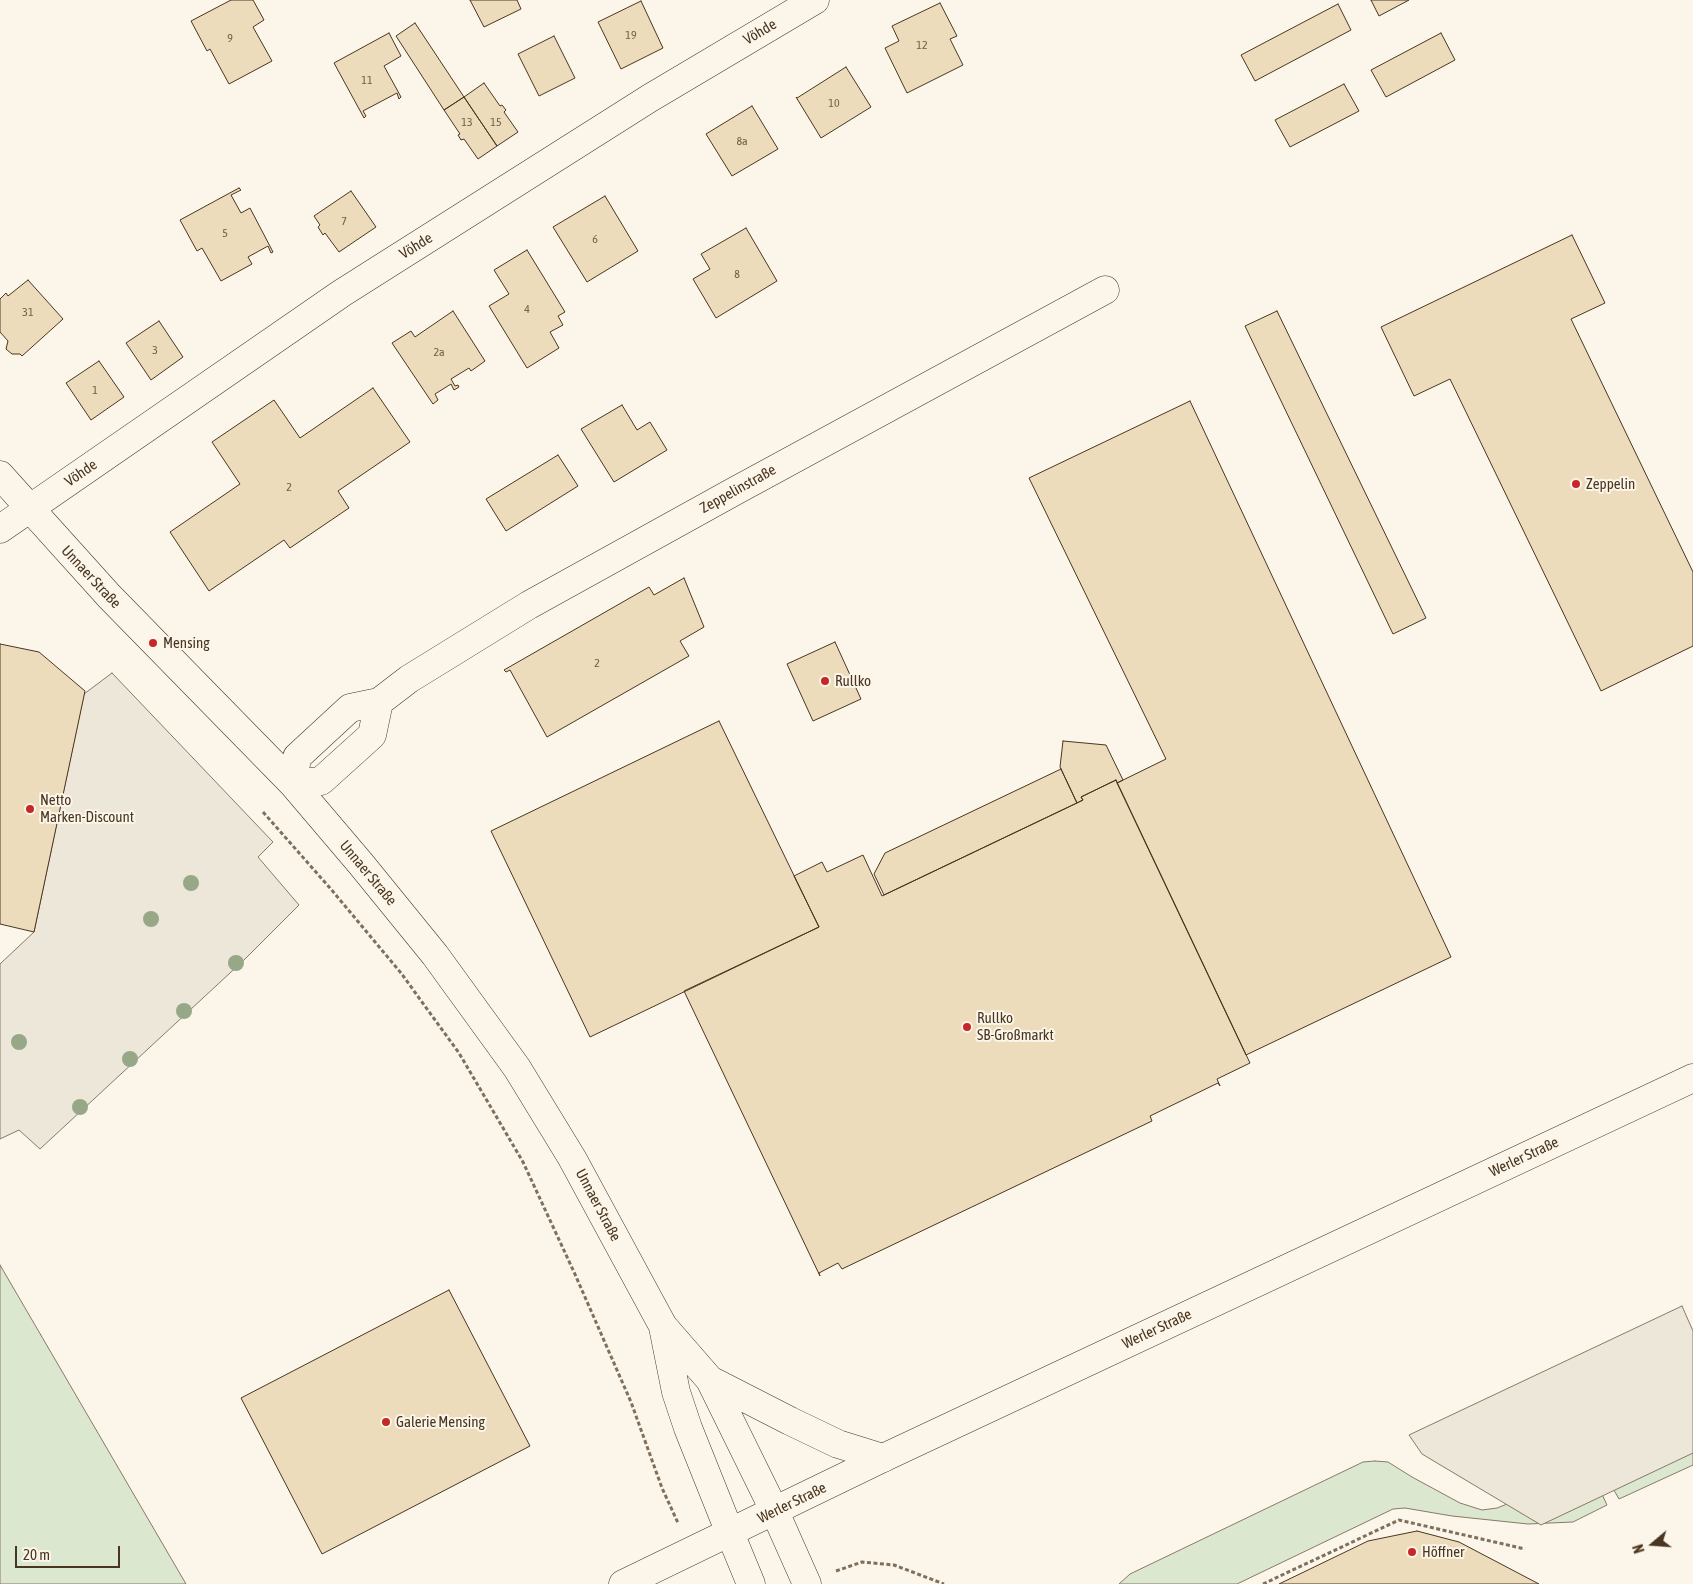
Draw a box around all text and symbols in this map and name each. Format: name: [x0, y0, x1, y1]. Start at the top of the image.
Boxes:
street label: Vöhde: [740, 15, 780, 49]
house number: 19: [625, 28, 637, 42]
house number: 9: [227, 31, 233, 45]
house number: 12: [916, 38, 928, 52]
house number: 11: [361, 73, 373, 87]
house number: 10: [828, 96, 840, 110]
house number: 13: [461, 115, 473, 129]
house number: 15: [490, 115, 502, 129]
house number: 8a: [736, 134, 748, 148]
house number: 7: [341, 214, 347, 228]
house number: 5: [222, 226, 228, 240]
street label: Vöhde: [396, 229, 436, 263]
house number: 6: [592, 232, 598, 246]
house number: 8: [734, 267, 740, 281]
house number: 4: [524, 302, 530, 316]
house number: 31: [22, 305, 34, 319]
house number: 3: [152, 343, 158, 357]
house number: 2a: [433, 345, 445, 359]
house number: 1: [92, 383, 98, 397]
street label: Vöhde: [61, 456, 101, 490]
street label: Zeppelinstraße: [697, 461, 779, 517]
place label: Zeppelin: [1586, 475, 1635, 493]
marker: Zeppelin: [1570, 478, 1582, 490]
house number: 2: [286, 480, 292, 494]
street label: Unnaer Straße: [57, 542, 125, 612]
place label: Mensing: [163, 634, 210, 652]
marker: Mensing: [147, 637, 159, 649]
house number: 2: [594, 656, 600, 670]
place label: Rullko: [835, 672, 871, 690]
marker: Rullko: [819, 675, 831, 687]
place label: Netto Marken-Discount: [40, 791, 134, 826]
marker: Netto Marken-Discount: [24, 803, 36, 815]
street label: Unnaer Straße: [336, 837, 400, 909]
place label: Rullko SB-Großmarkt: [977, 1009, 1054, 1044]
marker: Rullko SB-Großmarkt: [961, 1021, 973, 1033]
street label: Werler Straße: [1487, 1133, 1561, 1181]
street label: Unnaer Straße: [571, 1166, 625, 1244]
street label: Werler Straße: [1120, 1305, 1194, 1353]
place label: Galerie Mensing: [396, 1413, 485, 1431]
marker: Galerie Mensing: [380, 1416, 392, 1428]
street label: Werler Straße: [755, 1479, 829, 1527]
north arrow: [1628, 1519, 1678, 1569]
scale bar: [18, 1536, 122, 1568]
text: N: [1630, 1542, 1648, 1555]
place label: Höffner: [1422, 1543, 1464, 1561]
text: 20 m: [23, 1546, 50, 1563]
marker: Höffner: [1406, 1546, 1418, 1558]

